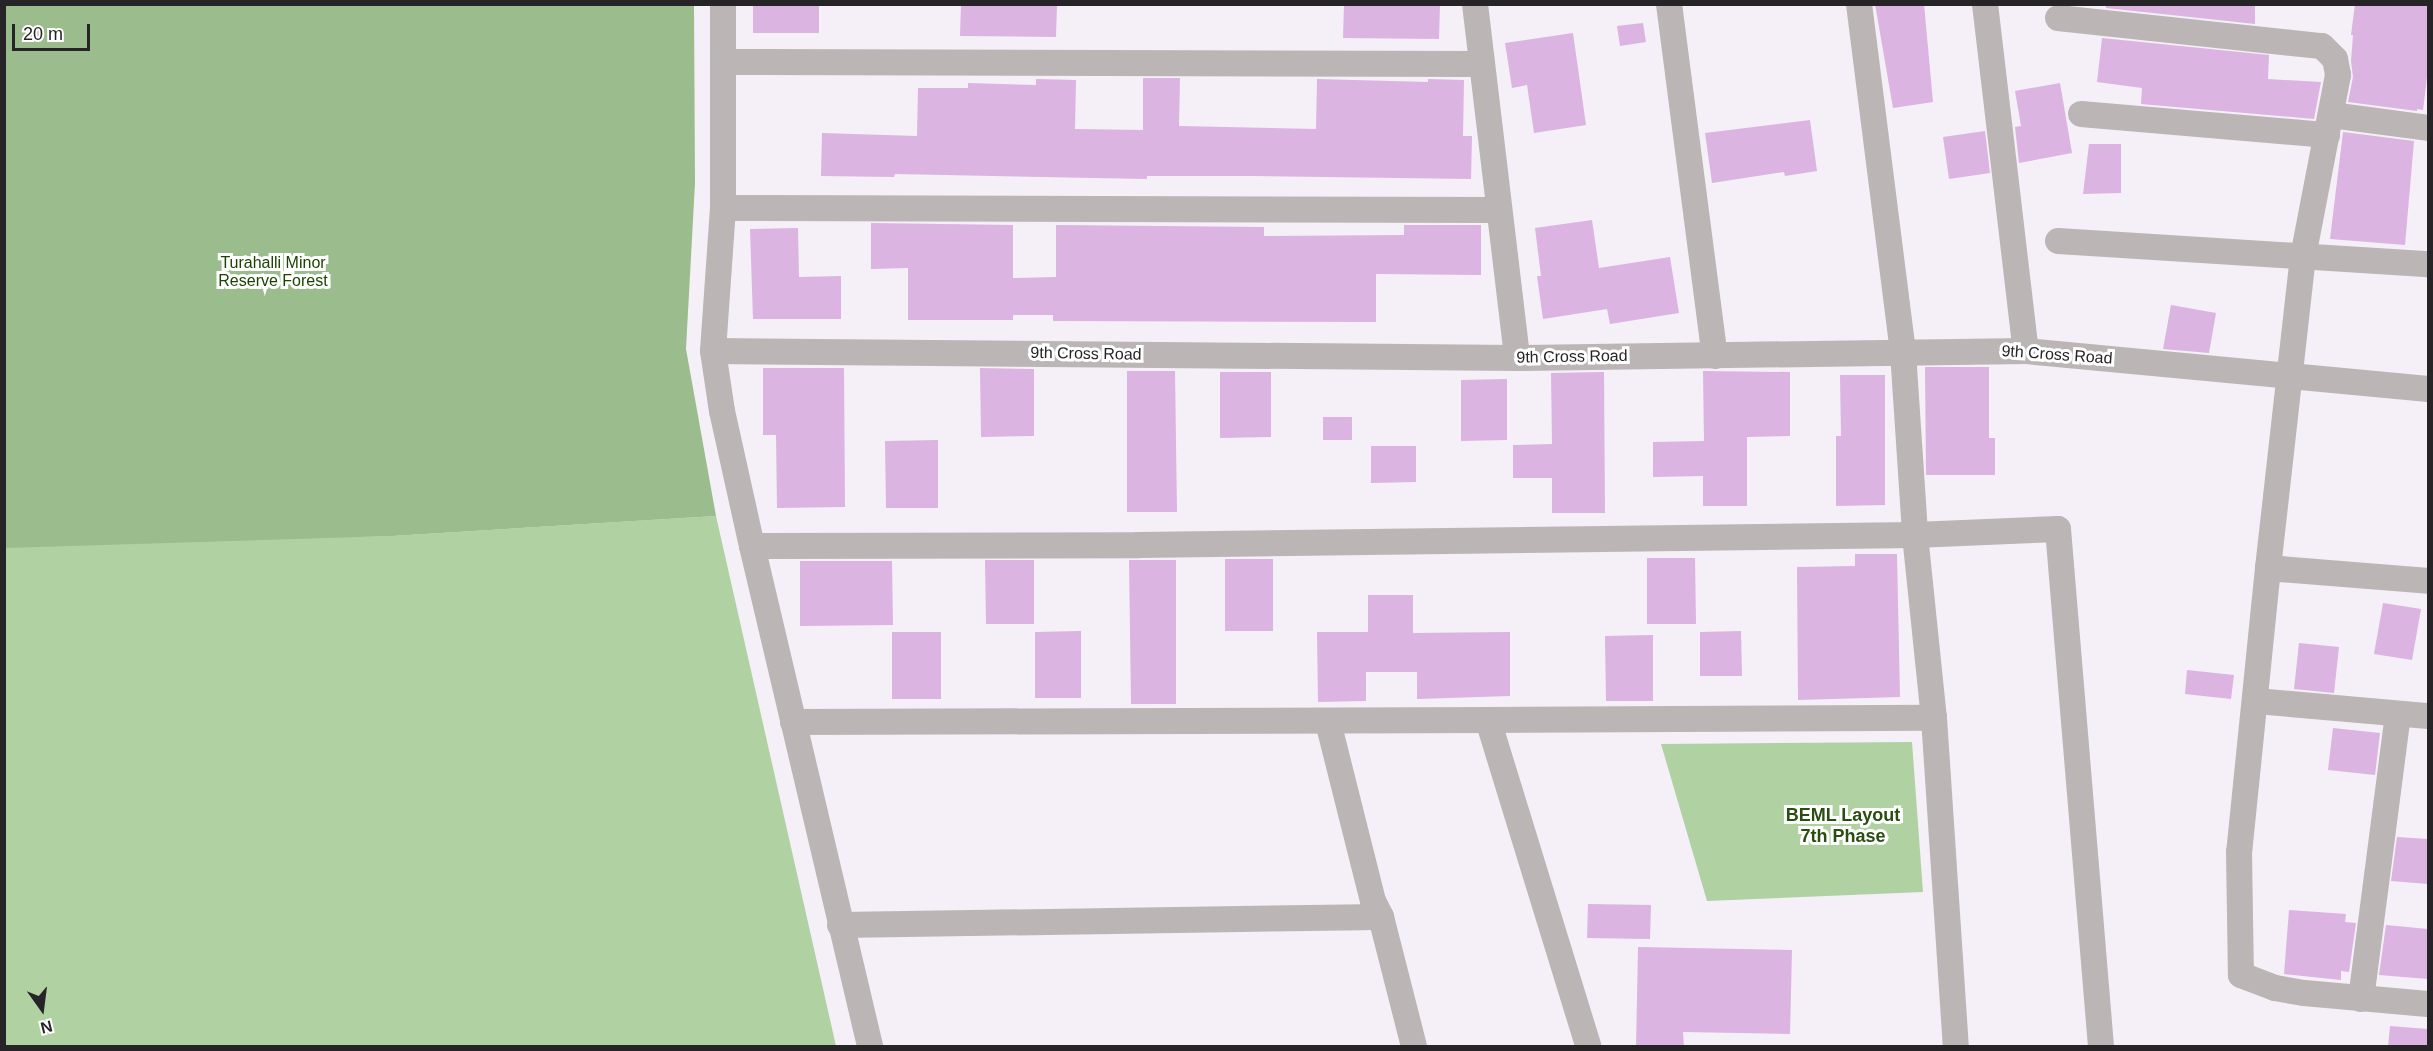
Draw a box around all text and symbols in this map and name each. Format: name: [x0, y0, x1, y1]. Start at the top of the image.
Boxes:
scale bar: [15, 12, 93, 50]
text: 20 m: [23, 24, 63, 44]
park label: Turahalli Minor Reserve Forest: [218, 253, 328, 291]
street label: 9th Cross Road: [2001, 342, 2113, 368]
street label: 9th Cross Road: [1030, 343, 1142, 365]
street label: 9th Cross Road: [1516, 346, 1628, 368]
district label: BEML Layout 7th Phase: [1786, 805, 1900, 848]
north arrow: [12, 979, 72, 1039]
text: N: [39, 1017, 54, 1037]

